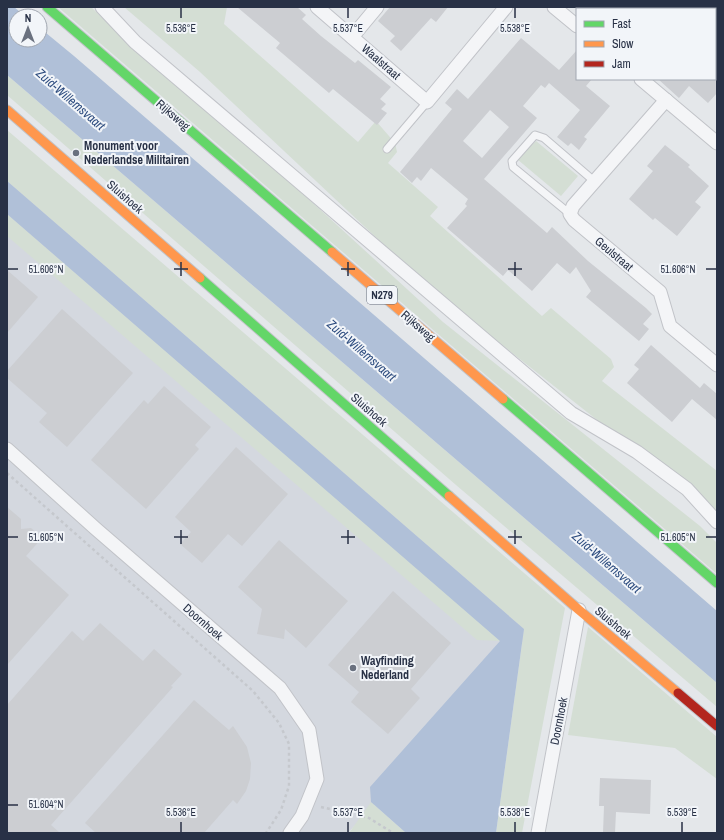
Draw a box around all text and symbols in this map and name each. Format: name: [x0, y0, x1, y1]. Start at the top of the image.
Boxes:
north arrow: [8, 8, 48, 48]
legend: [576, 8, 716, 80]
text: N: [25, 11, 31, 25]
text: Fast: [612, 16, 631, 32]
text: 5.536°E: [166, 22, 196, 35]
text: 5.537°E: [333, 22, 363, 35]
text: 5.538°E: [500, 22, 530, 35]
text: Slow: [612, 36, 634, 52]
street label: Waalstraat: [358, 41, 404, 84]
text: Jam: [612, 56, 631, 72]
water label: Zuid-Willemsvaart: [32, 64, 110, 135]
street label: Rijksweg: [153, 96, 194, 134]
place label: Monument voor Nederlandse Militairen: [84, 138, 189, 168]
marker: Monument voor Nederlandse Militairen: [71, 148, 81, 158]
street label: Sluishoek: [103, 177, 147, 217]
street label: Geulstraat: [591, 233, 637, 275]
text: 51.606°N: [29, 263, 64, 276]
text: 51.606°N: [661, 263, 696, 276]
road number: N279: [367, 286, 397, 304]
street label: Rijksweg: [398, 307, 439, 345]
water label: Zuid-Willemsvaart: [323, 315, 401, 386]
street label: Sluishoek: [347, 390, 391, 430]
water label: Zuid-Willemsvaart: [568, 527, 646, 598]
text: 51.605°N: [29, 531, 64, 544]
text: 51.605°N: [661, 531, 696, 544]
street label: Doornhoek: [180, 600, 226, 644]
street label: Sluishoek: [591, 603, 635, 643]
place label: Wayfinding Nederland: [361, 653, 414, 683]
marker: Wayfinding Nederland: [348, 663, 358, 673]
street label: Doornhoek: [547, 696, 571, 746]
text: 51.604°N: [29, 798, 64, 811]
text: 5.536°E: [166, 806, 196, 819]
text: 5.537°E: [333, 806, 363, 819]
text: 5.538°E: [500, 806, 530, 819]
text: 5.539°E: [667, 806, 697, 819]

